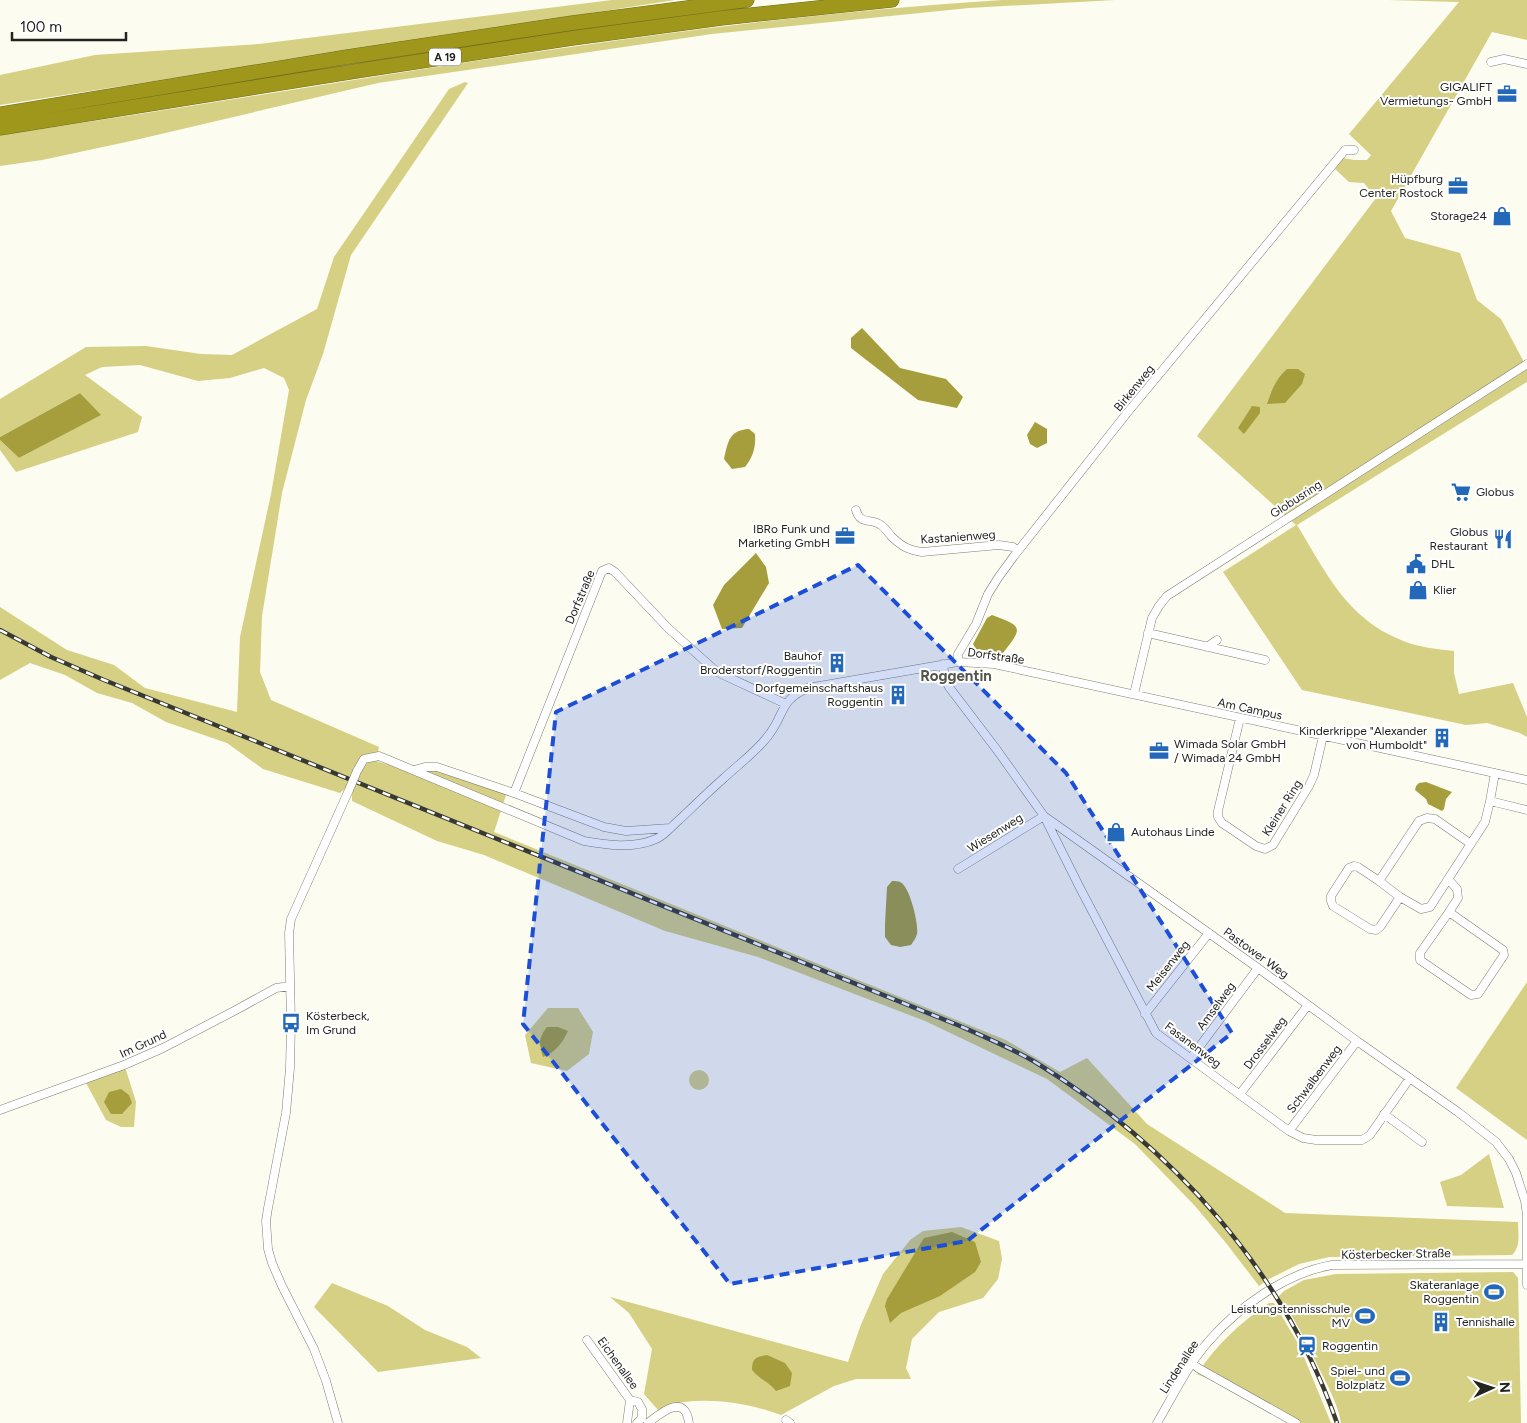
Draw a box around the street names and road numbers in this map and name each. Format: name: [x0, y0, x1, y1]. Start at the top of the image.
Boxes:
road number: A 19: [429, 48, 461, 66]
street label: Birkenweg: [1111, 362, 1157, 414]
street label: Globusring: [1268, 477, 1324, 521]
street label: Kastanienweg: [920, 527, 996, 547]
street label: Dorfstraße: [562, 567, 598, 626]
street label: Dorfstraße: [967, 645, 1026, 667]
street label: Am Campus: [1216, 695, 1284, 723]
street label: Kleiner Ring: [1259, 777, 1305, 839]
street label: Wiesenweg: [965, 811, 1025, 855]
street label: Pastower Weg: [1221, 925, 1291, 981]
street label: Meisenweg: [1144, 938, 1192, 994]
street label: Amselweg: [1194, 979, 1238, 1033]
street label: Drosselweg: [1241, 1014, 1289, 1072]
street label: Fasanenweg: [1162, 1019, 1224, 1071]
street label: Im Grund: [117, 1027, 169, 1061]
street label: Schwalbenweg: [1284, 1042, 1344, 1116]
street label: Kösterbecker Straße: [1341, 1246, 1451, 1262]
street label: Eichenallee: [594, 1334, 642, 1392]
street label: Lindenallee: [1157, 1337, 1202, 1396]

